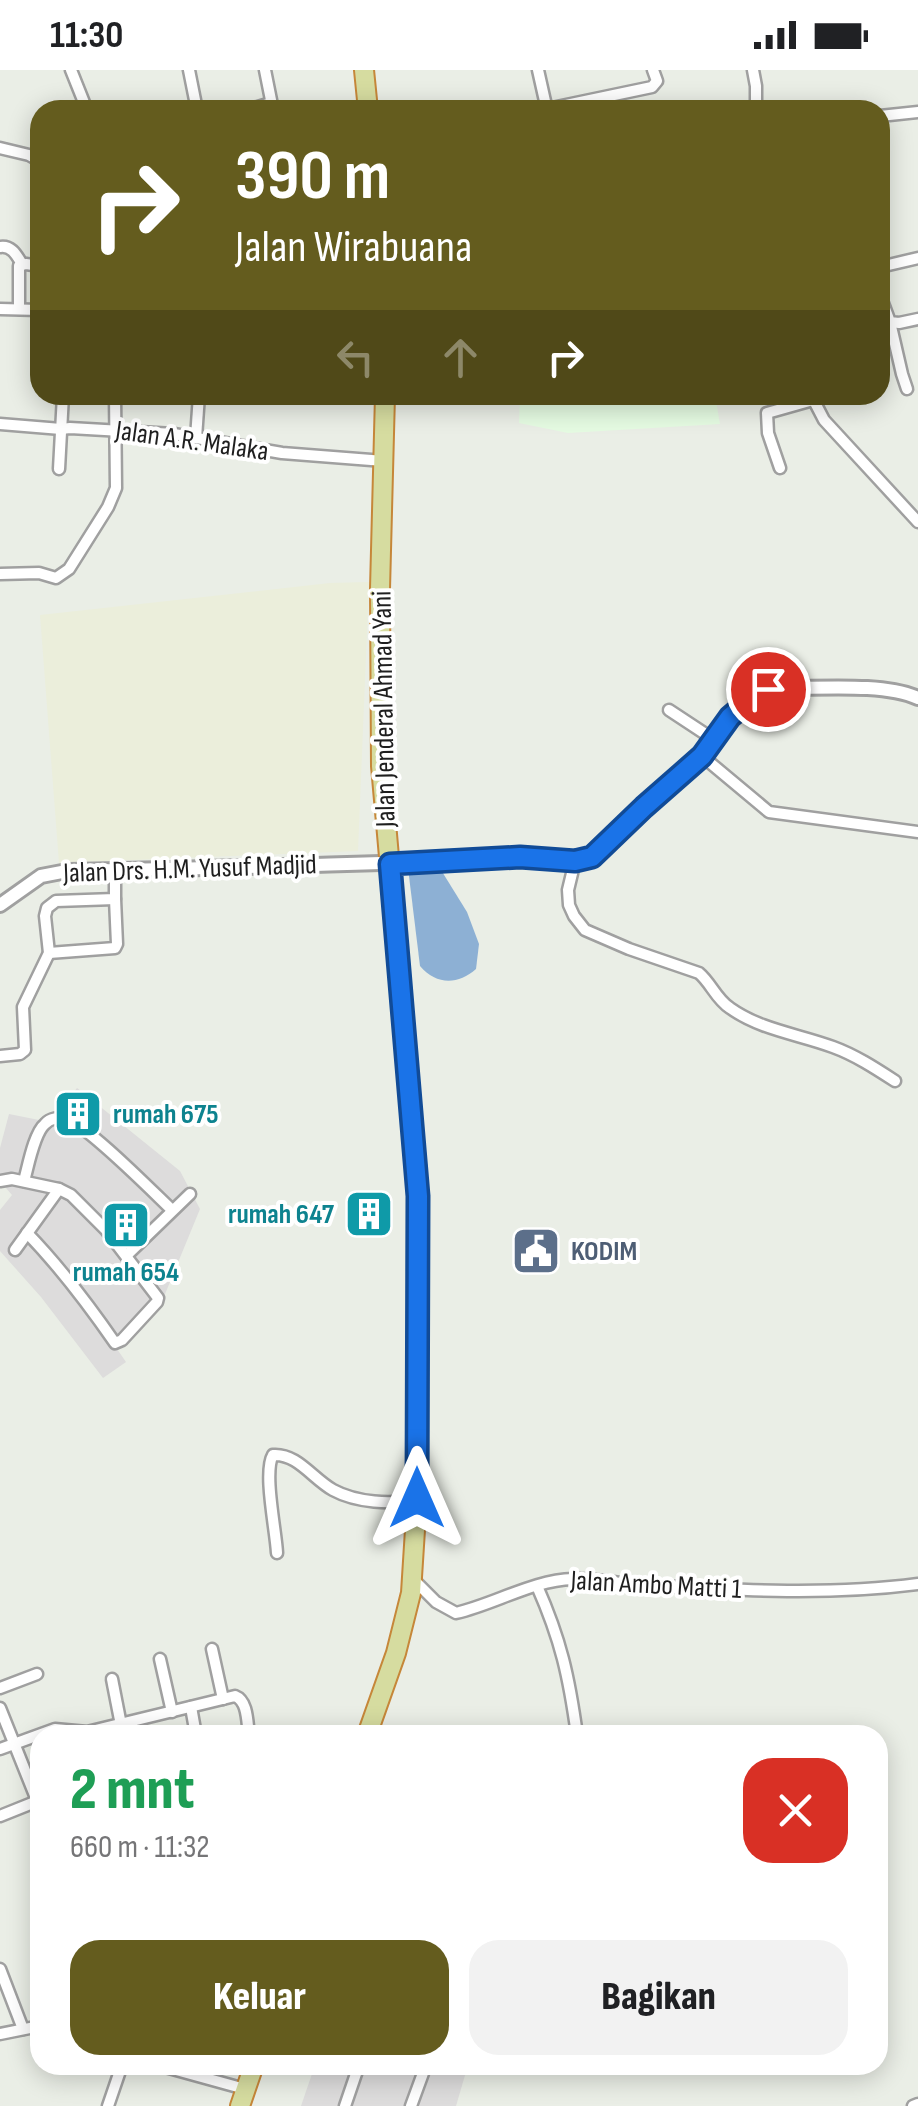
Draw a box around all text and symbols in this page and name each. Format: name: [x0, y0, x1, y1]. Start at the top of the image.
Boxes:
text: 11:30: [50, 13, 123, 58]
text: 390 m: [235, 135, 390, 219]
icon: right: [70, 140, 200, 270]
text: Jalan Wirabuana: [235, 220, 472, 275]
icon: left: [328, 330, 383, 385]
icon: ahead: [433, 330, 488, 385]
icon: right: [538, 330, 593, 385]
street label: Jalan A.R. Malaka: [112, 414, 271, 468]
street label: Jalan Jenderal Ahmad Yani: [365, 590, 403, 829]
pin: [726, 647, 811, 732]
icon: arrive: [741, 662, 796, 717]
street label: Jalan Drs. H.M. Yusuf Madjid: [62, 848, 317, 890]
building icon: rumah 675: [52, 1088, 104, 1140]
place label: rumah 675: [113, 1098, 218, 1131]
building icon: rumah 647: [343, 1188, 395, 1240]
place label: rumah 647: [228, 1198, 335, 1231]
building icon: rumah 654: [100, 1199, 152, 1251]
public building icon: KODIM: [510, 1225, 562, 1277]
place label: KODIM: [571, 1235, 637, 1268]
place label: rumah 654: [73, 1256, 179, 1289]
position arrow: [365, 1446, 469, 1550]
street label: Jalan Ambo Matti 1: [569, 1564, 742, 1606]
text: 2 mnt: [70, 1754, 194, 1826]
button: close: [743, 1758, 848, 1863]
text: 660 m · 11:32: [70, 1828, 210, 1867]
button: Keluar: [70, 1940, 449, 2055]
button: Bagikan: [469, 1940, 848, 2055]

